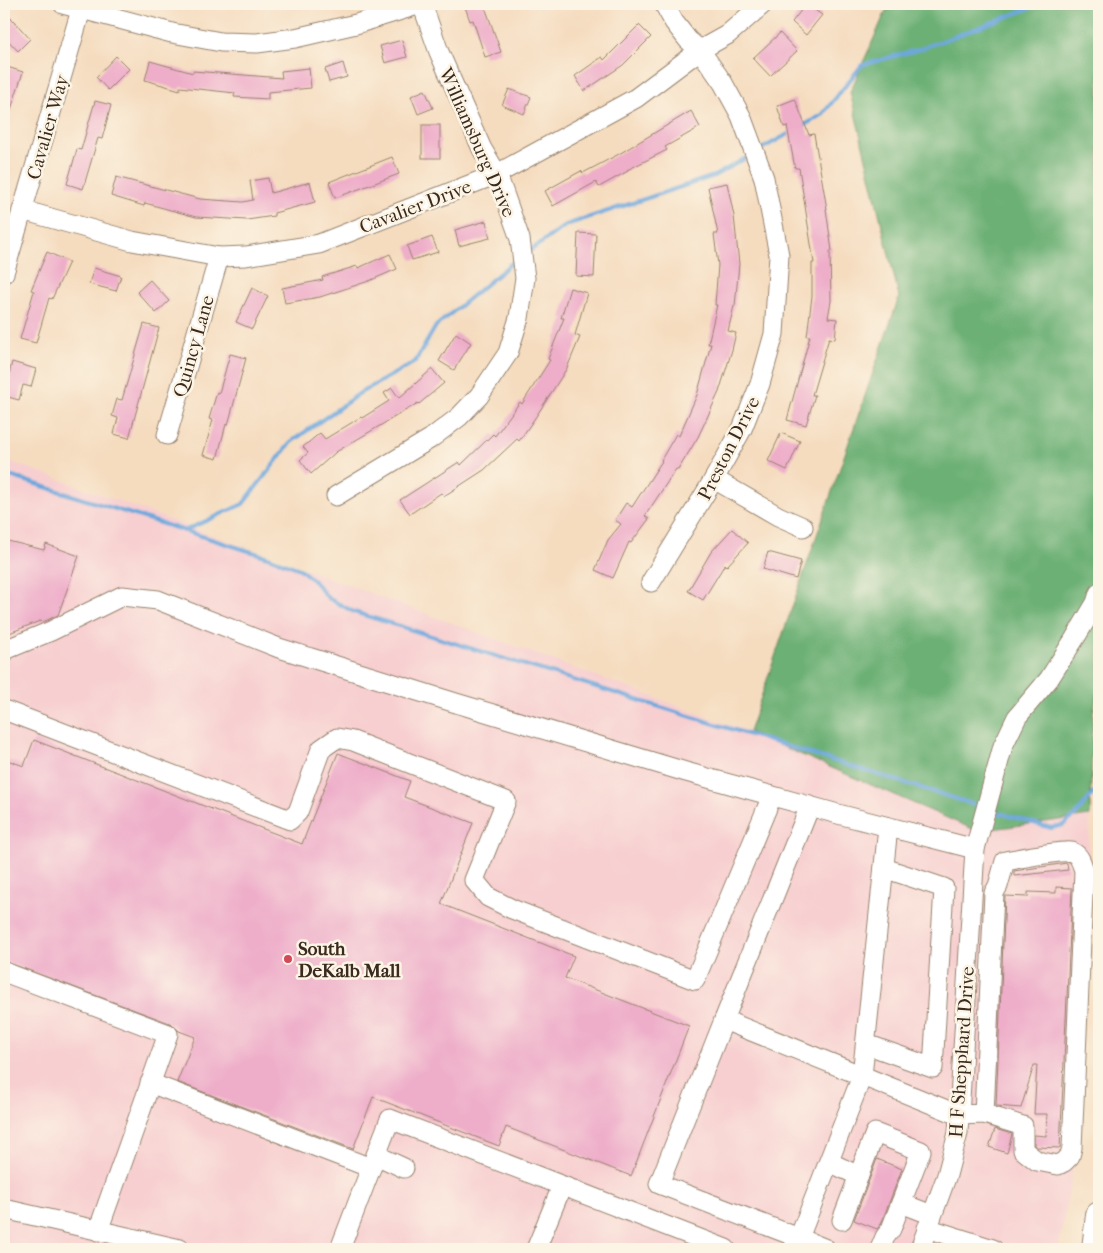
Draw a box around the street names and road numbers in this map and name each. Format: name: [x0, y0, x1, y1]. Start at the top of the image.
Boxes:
street label: Williamsburg Drive: [434, 63, 520, 220]
street label: Cavalier Way: [23, 72, 74, 182]
street label: Cavalier Drive: [356, 176, 474, 238]
street label: Quincy Lane: [169, 293, 219, 400]
street label: Preston Drive: [693, 393, 764, 504]
street label: H F Shepphard Drive: [945, 966, 979, 1138]

